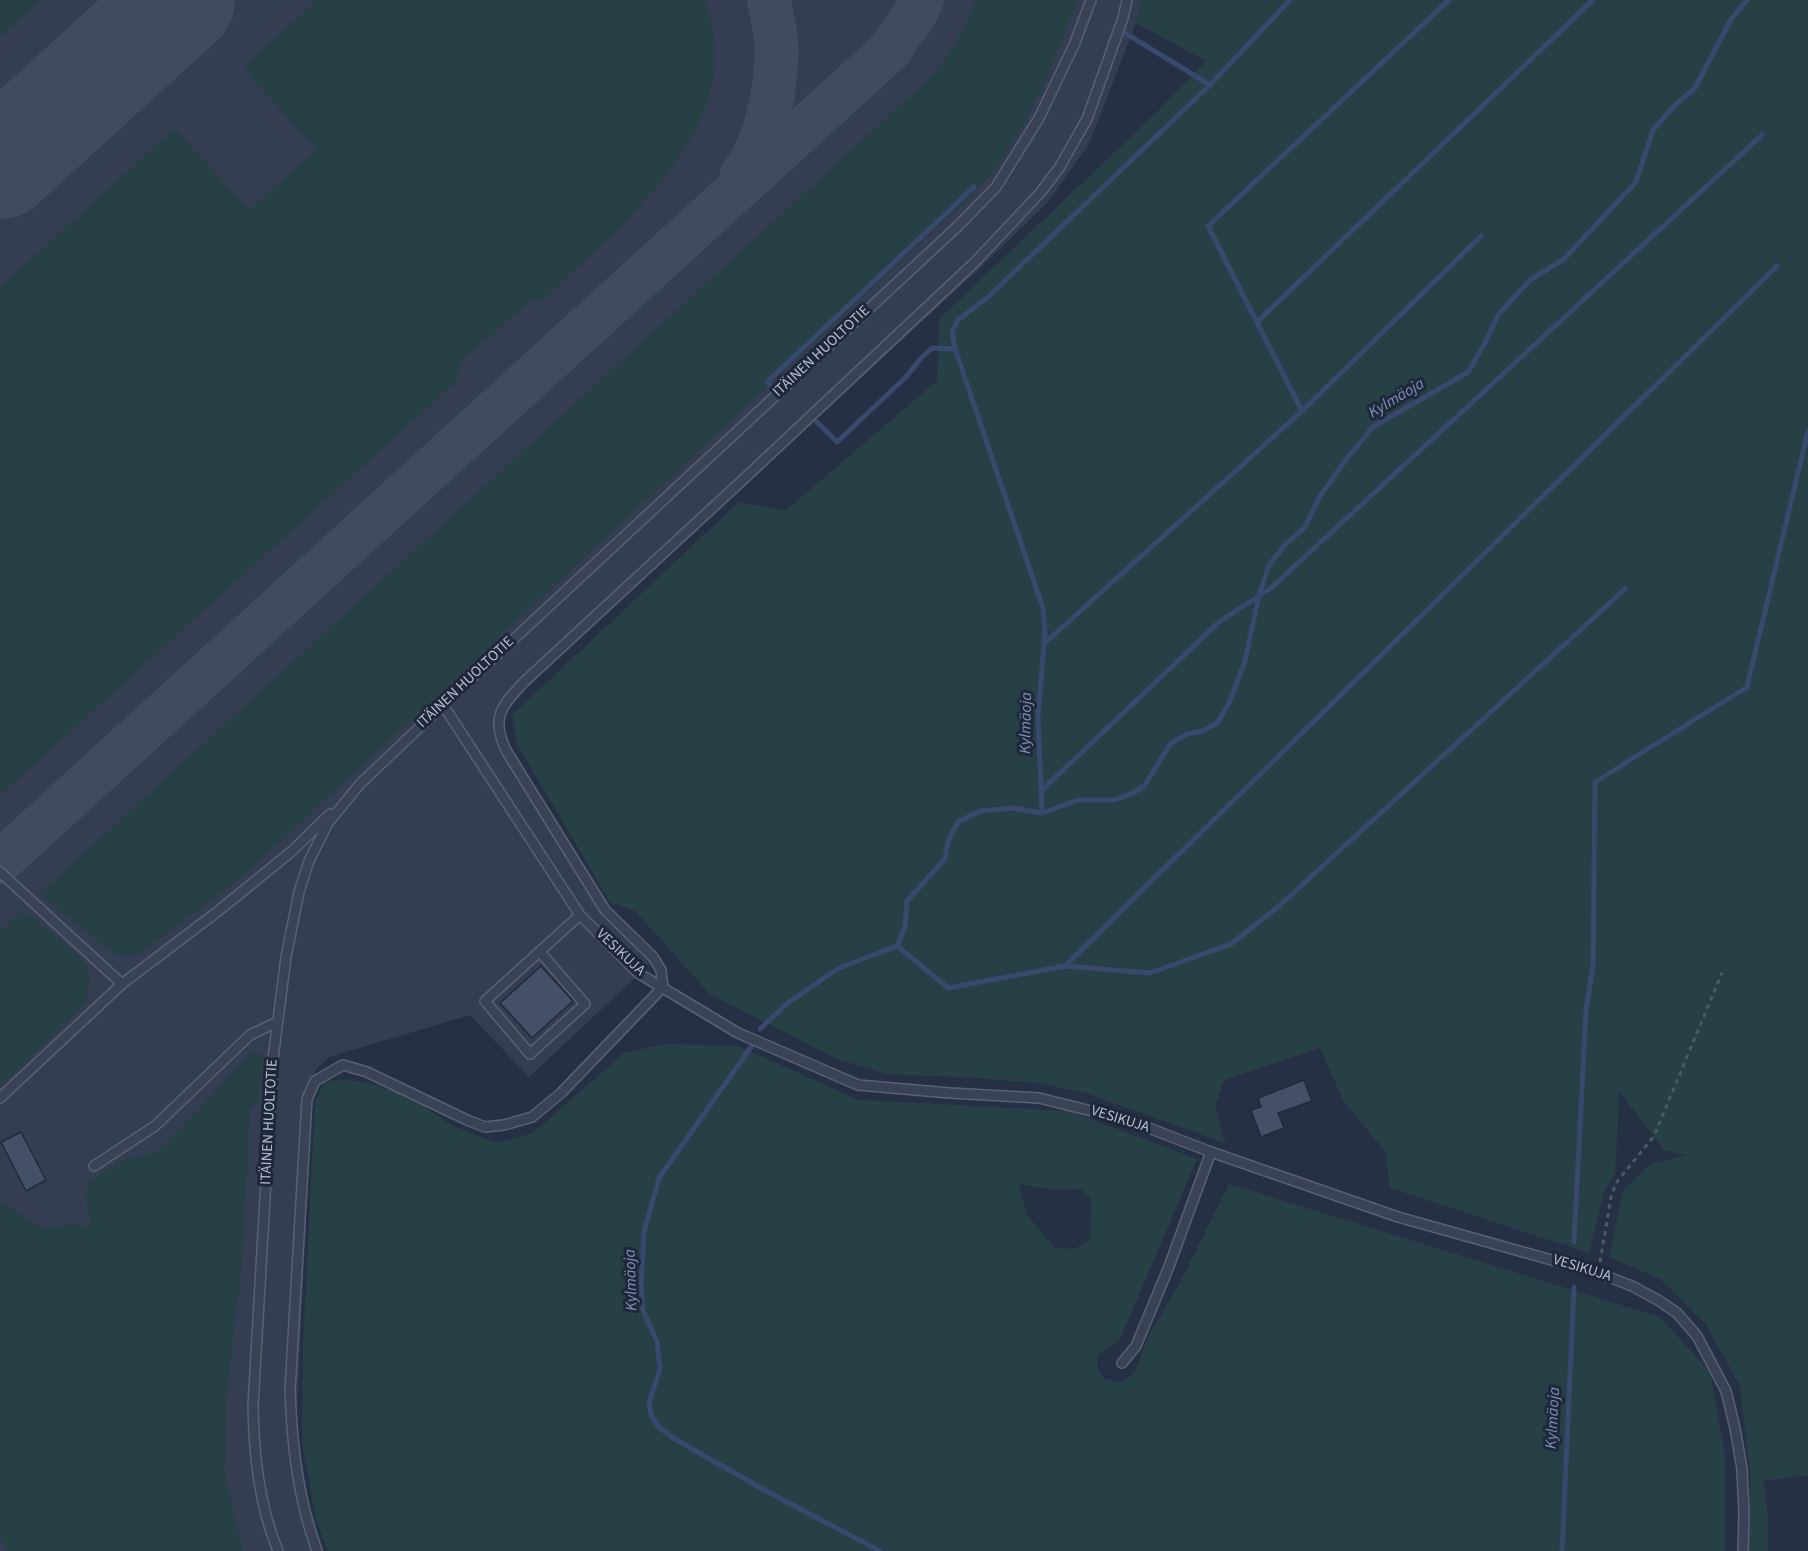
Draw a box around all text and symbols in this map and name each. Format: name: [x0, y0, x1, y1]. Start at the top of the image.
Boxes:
street label: ITÄINEN HUOLTOTIE: [770, 302, 874, 402]
water label: Kylmäoja: [1365, 375, 1429, 423]
street label: ITÄINEN HUOLTOTIE: [414, 633, 518, 733]
water label: Kylmäoja: [1017, 692, 1037, 754]
street label: VESIKUJA: [592, 926, 648, 980]
street label: ITÄINEN HUOLTOTIE: [258, 1059, 282, 1185]
street label: VESIKUJA: [1089, 1103, 1151, 1137]
water label: Kylmäoja: [621, 1249, 643, 1311]
street label: VESIKUJA: [1551, 1252, 1613, 1286]
water label: Kylmäoja: [1543, 1387, 1565, 1449]

